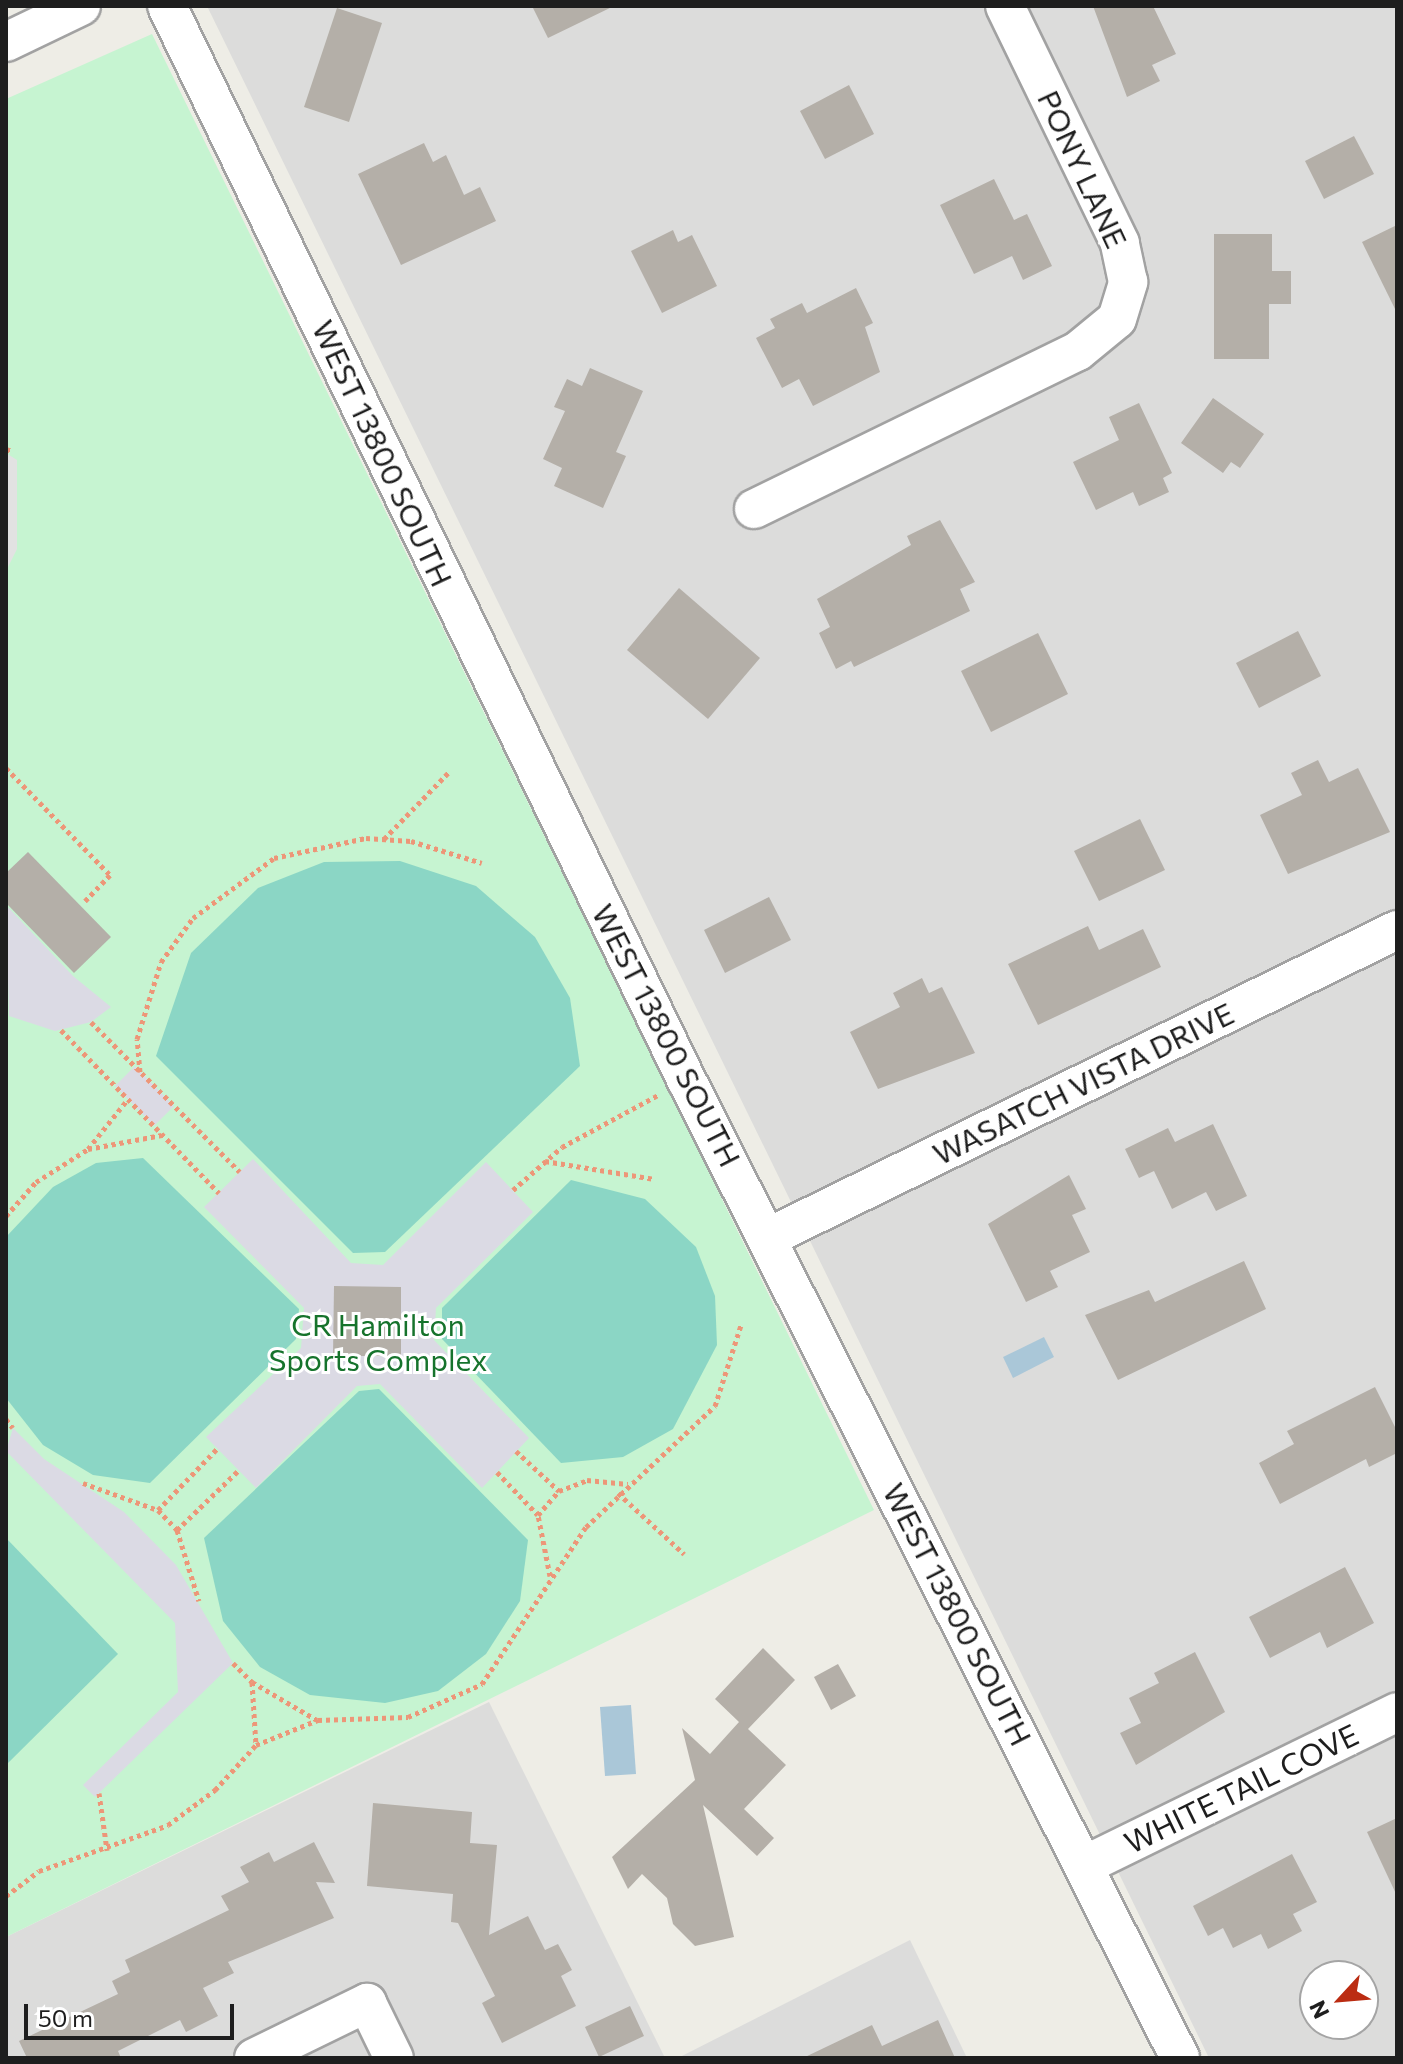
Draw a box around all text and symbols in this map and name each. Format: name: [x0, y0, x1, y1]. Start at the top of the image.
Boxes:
street label: PONY LANE: [1031, 85, 1135, 253]
street label: WEST 13800 SOUTH: [306, 314, 460, 592]
street label: WEST 13800 SOUTH: [585, 898, 749, 1172]
street label: WASATCH VISTA DRIVE: [927, 994, 1239, 1172]
park label: CR Hamilton Sports Complex: [269, 1306, 487, 1376]
street label: WEST 13800 SOUTH: [876, 1477, 1040, 1751]
street label: WHITE TAIL COVE: [1118, 1716, 1364, 1860]
north arrow: [1299, 1960, 1379, 2040]
scale bar: [28, 1988, 238, 2038]
text: N: [1303, 1997, 1335, 2023]
text: 50 m: [38, 2003, 93, 2032]

